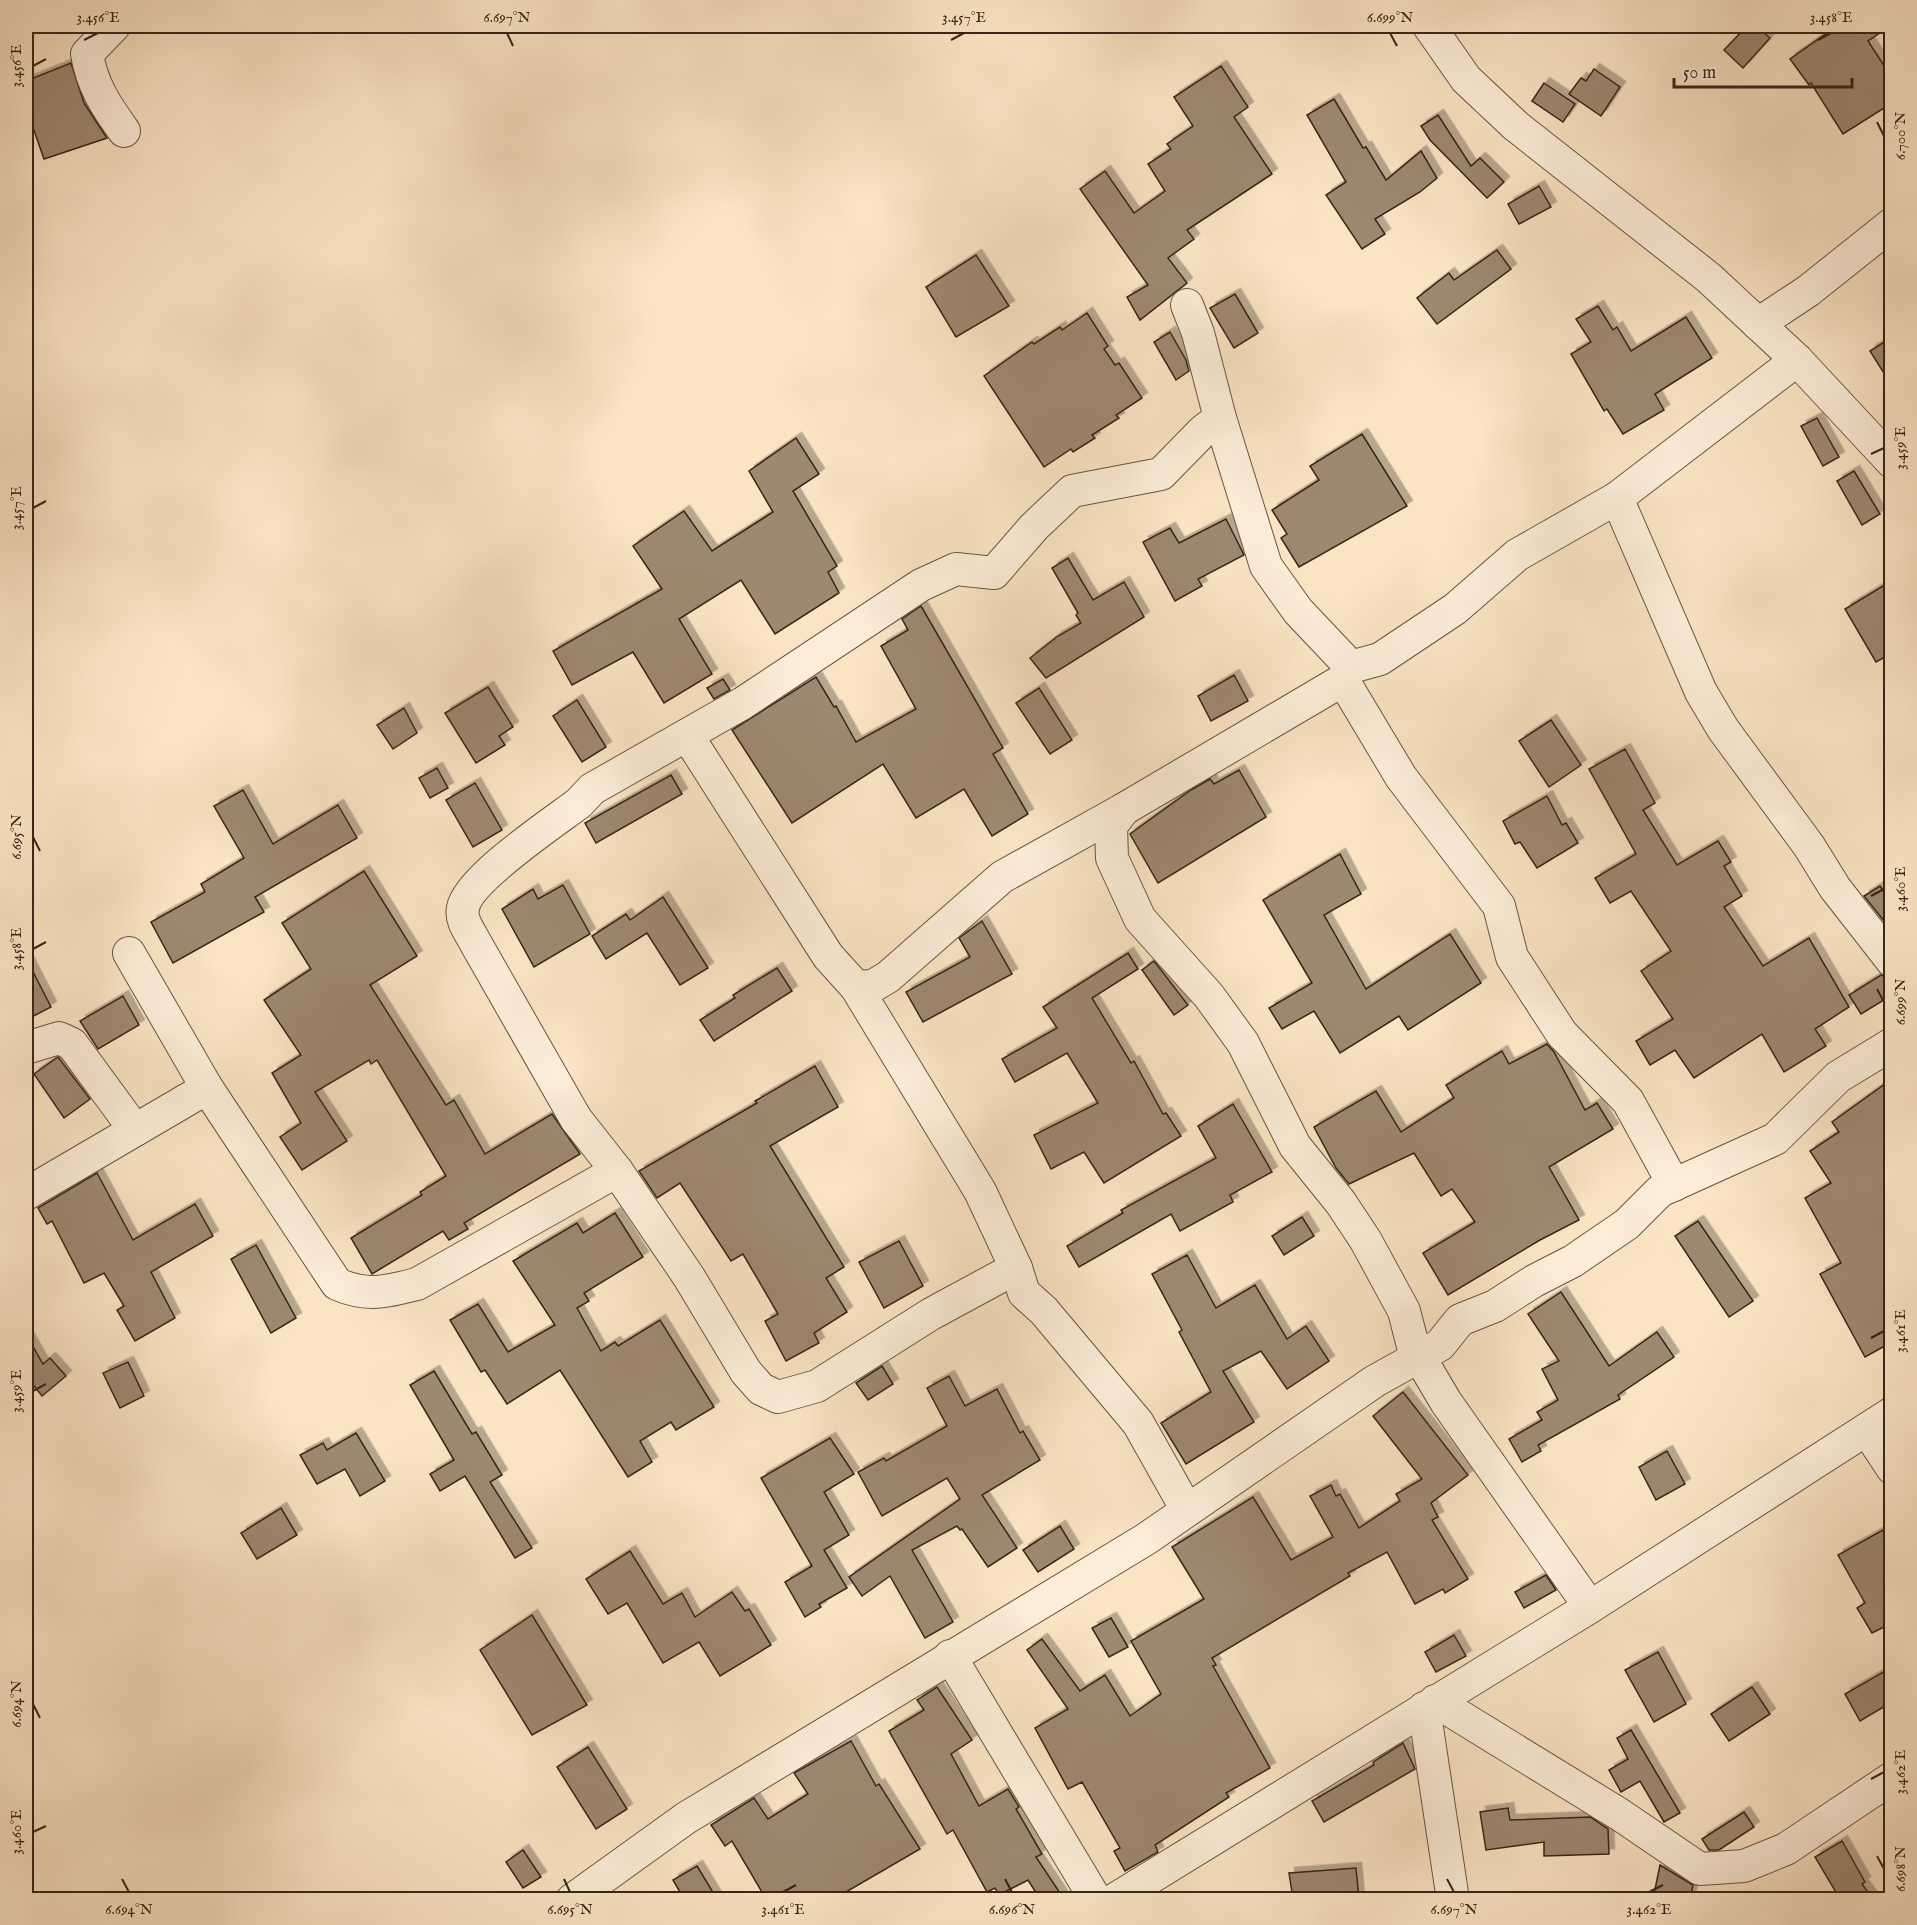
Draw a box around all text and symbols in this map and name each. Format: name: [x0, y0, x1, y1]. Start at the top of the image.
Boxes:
text: 3.456°E: [76, 8, 120, 27]
text: 6.697°N: [483, 8, 531, 27]
text: 3.457°E: [942, 8, 986, 27]
text: 6.699°N: [1367, 8, 1413, 27]
text: 3.458°E: [1810, 8, 1852, 27]
text: 3.456°E: [7, 44, 26, 88]
scale bar: [1674, 51, 1852, 89]
text: 50 m: [1683, 62, 1716, 85]
text: 6.700°N: [1891, 112, 1910, 160]
text: 3.459°E: [1891, 426, 1910, 470]
text: 3.457°E: [7, 486, 26, 530]
text: 6.695°N: [7, 814, 26, 860]
text: 3.460°E: [1891, 866, 1910, 912]
text: 3.458°E: [7, 928, 26, 970]
text: 6.699°N: [1891, 979, 1910, 1025]
text: 3.461°E: [1891, 1309, 1910, 1353]
text: 3.459°E: [7, 1369, 26, 1413]
text: 6.694°N: [7, 1680, 26, 1728]
text: 3.462°E: [1891, 1750, 1910, 1794]
text: 3.460°E: [7, 1809, 26, 1855]
text: 6.698°N: [1891, 1846, 1910, 1892]
text: 6.694°N: [105, 1900, 153, 1919]
text: 6.695°N: [547, 1900, 593, 1919]
text: 3.461°E: [761, 1900, 805, 1919]
text: 6.696°N: [989, 1900, 1035, 1919]
text: 6.697°N: [1430, 1900, 1478, 1919]
text: 3.462°E: [1627, 1900, 1671, 1919]

